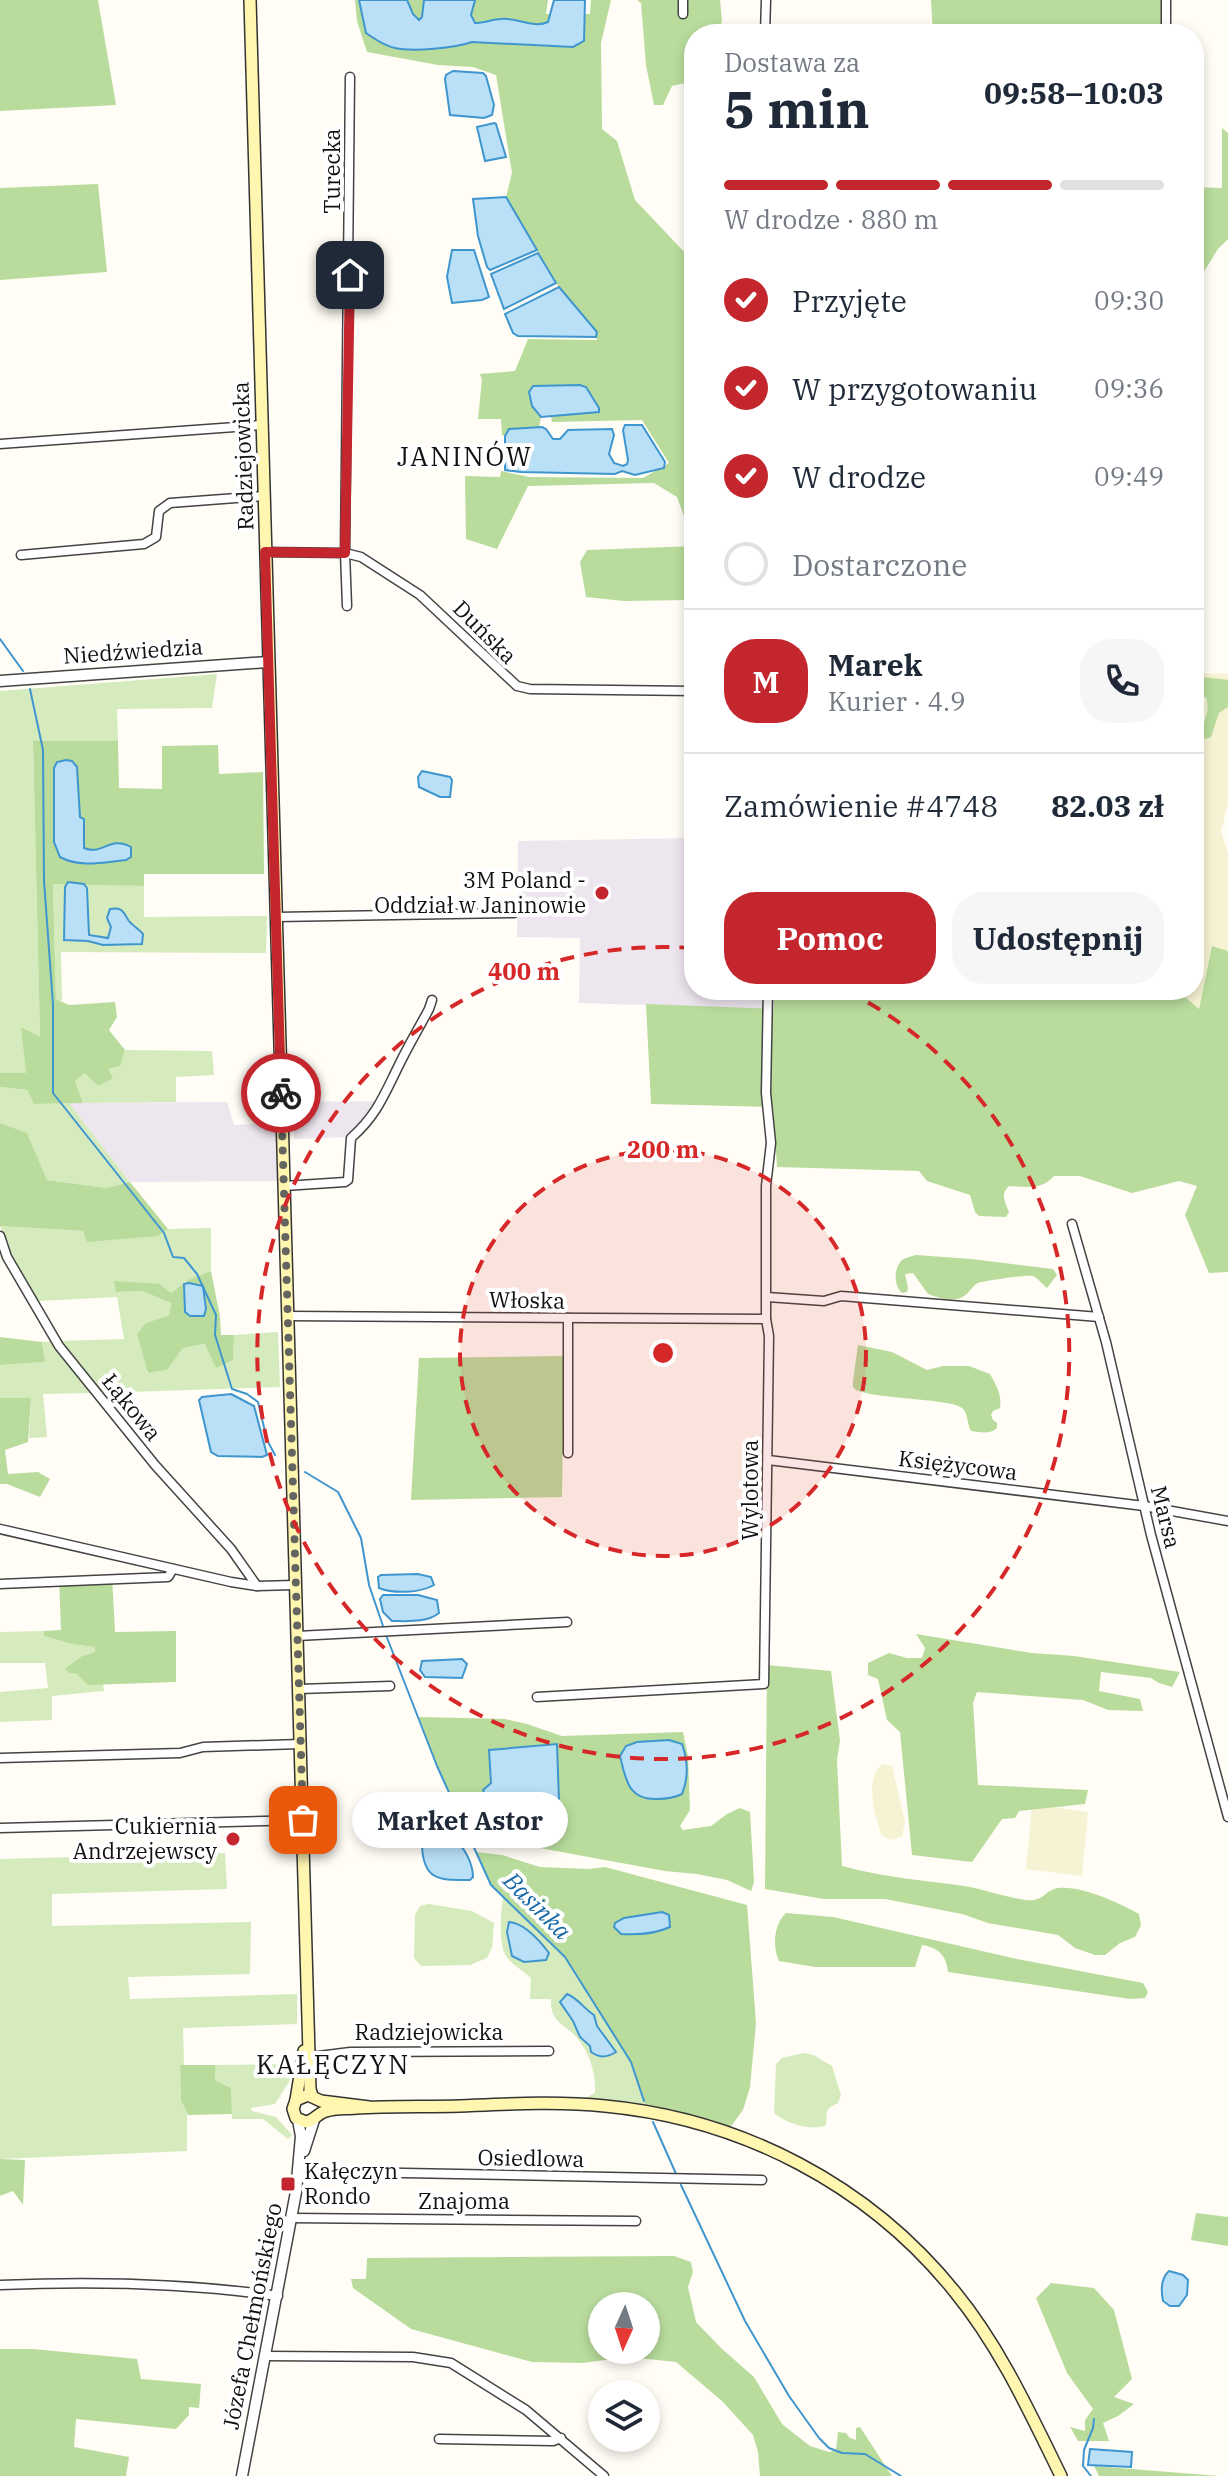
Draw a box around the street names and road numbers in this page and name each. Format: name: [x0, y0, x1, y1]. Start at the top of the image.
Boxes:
street label: Turecka: [317, 128, 346, 214]
street label: Radziejowicka: [225, 381, 260, 531]
street label: Duńska: [447, 594, 523, 670]
street label: Niedźwiedzia: [62, 631, 204, 670]
street label: Włoska: [489, 1284, 565, 1315]
street label: Łąkowa: [96, 1367, 168, 1446]
street label: Wylotowa: [735, 1440, 764, 1540]
street label: Księżycowa: [897, 1443, 1019, 1486]
street label: Marsa: [1145, 1482, 1188, 1551]
street label: Radziejowicka: [354, 2017, 504, 2046]
street label: Osiedlowa: [477, 2142, 585, 2173]
street label: Znajoma: [418, 2186, 510, 2215]
street label: Józefa Chełmońskiego: [215, 2200, 288, 2432]

